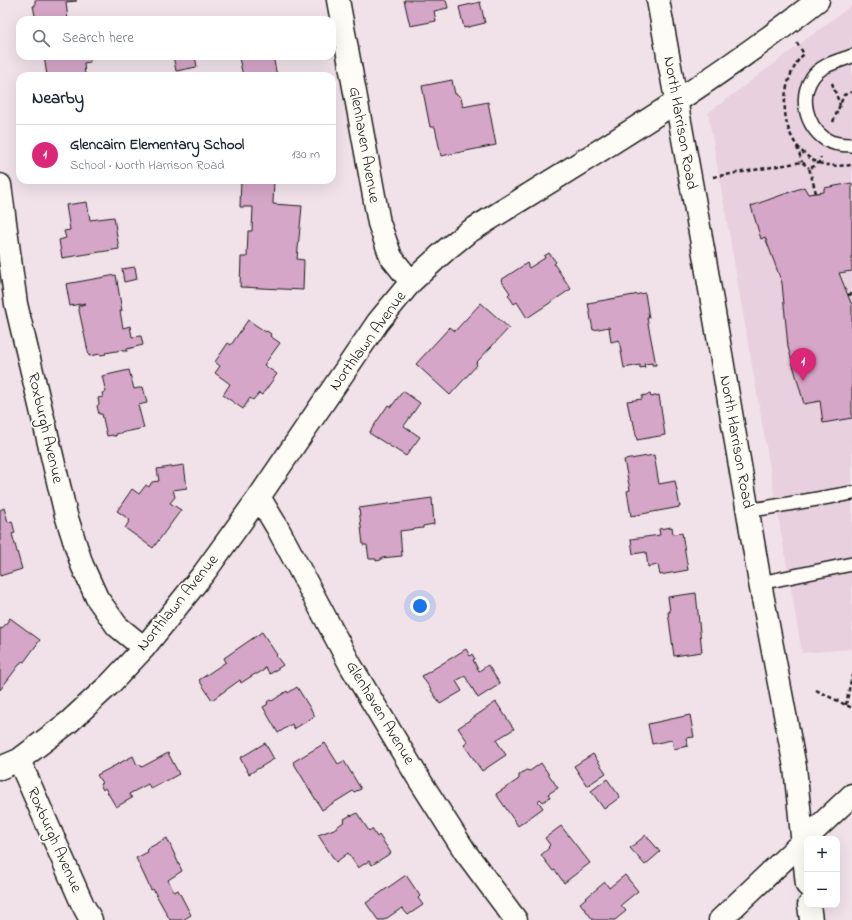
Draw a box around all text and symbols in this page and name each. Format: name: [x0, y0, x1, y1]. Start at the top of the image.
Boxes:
search box: [16, 16, 336, 60]
icon: search: [30, 27, 52, 49]
text: Search here: [62, 27, 134, 49]
street label: North Harrison Road: [656, 54, 704, 192]
street label: Glenhaven Avenue: [342, 85, 386, 206]
text: Nearby: [32, 86, 84, 111]
text: Glencairn Elementary School: [70, 134, 244, 156]
text: 1: [43, 145, 47, 164]
text: 130 m: [292, 145, 320, 164]
text: School · North Harrison Road: [70, 156, 225, 175]
street label: Northlawn Avenue: [323, 285, 413, 396]
pin: 1: [790, 348, 816, 381]
street label: Roxburgh Avenue: [21, 370, 70, 486]
street label: North Harrison Road: [712, 373, 760, 511]
street label: Northlawn Avenue: [131, 549, 225, 657]
your location: [410, 596, 430, 616]
street label: Glenhaven Avenue: [339, 656, 421, 770]
street label: Roxburgh Avenue: [20, 784, 88, 897]
map controls: [804, 836, 840, 908]
button: +: [804, 836, 840, 872]
button: −: [804, 872, 840, 908]

